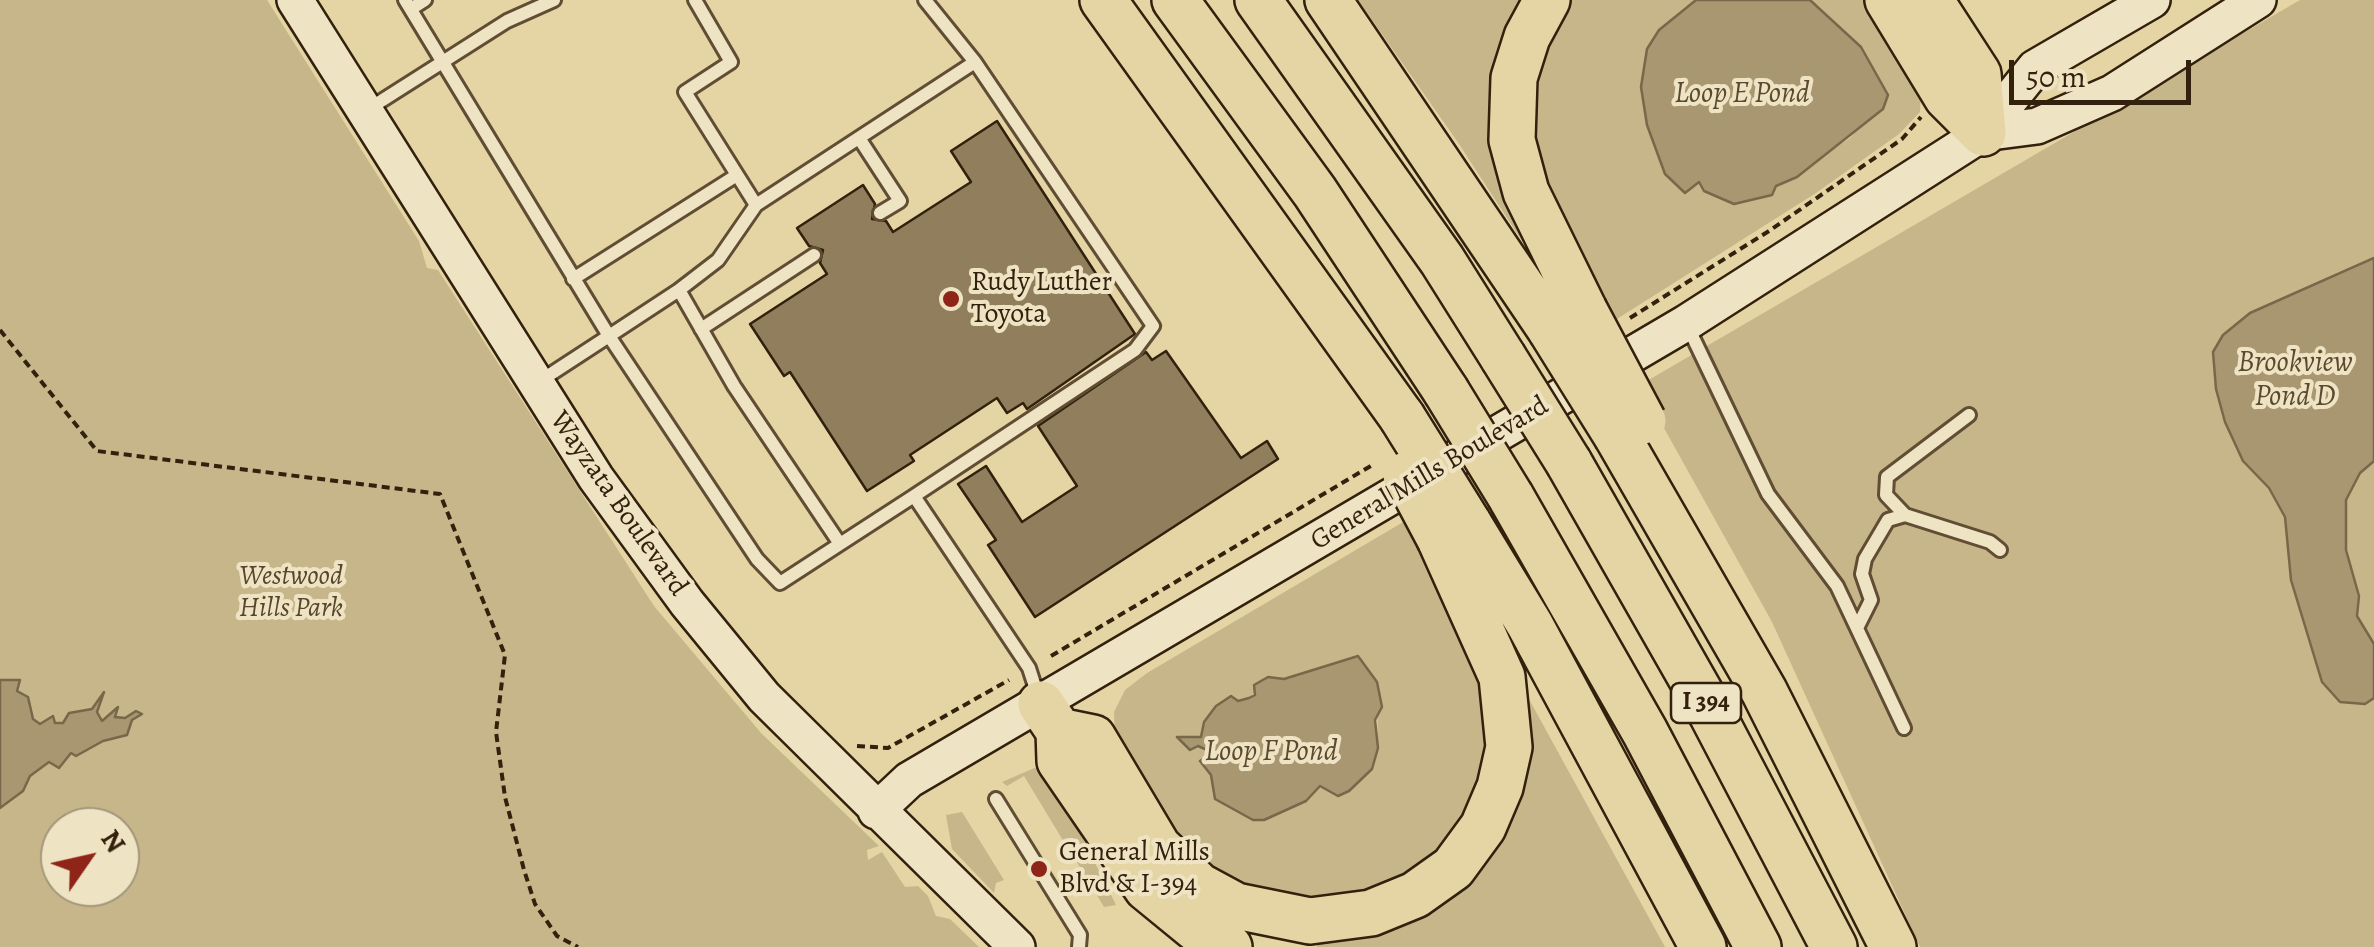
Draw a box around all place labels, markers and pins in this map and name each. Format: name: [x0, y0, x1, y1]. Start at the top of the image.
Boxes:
place label: Rudy Luther Toyota: [971, 266, 1112, 332]
marker: Rudy Luther Toyota: [940, 288, 962, 310]
place label: General Mills Blvd & I-394: [1059, 836, 1210, 902]
marker: General Mills Blvd & I-394: [1028, 858, 1050, 880]

